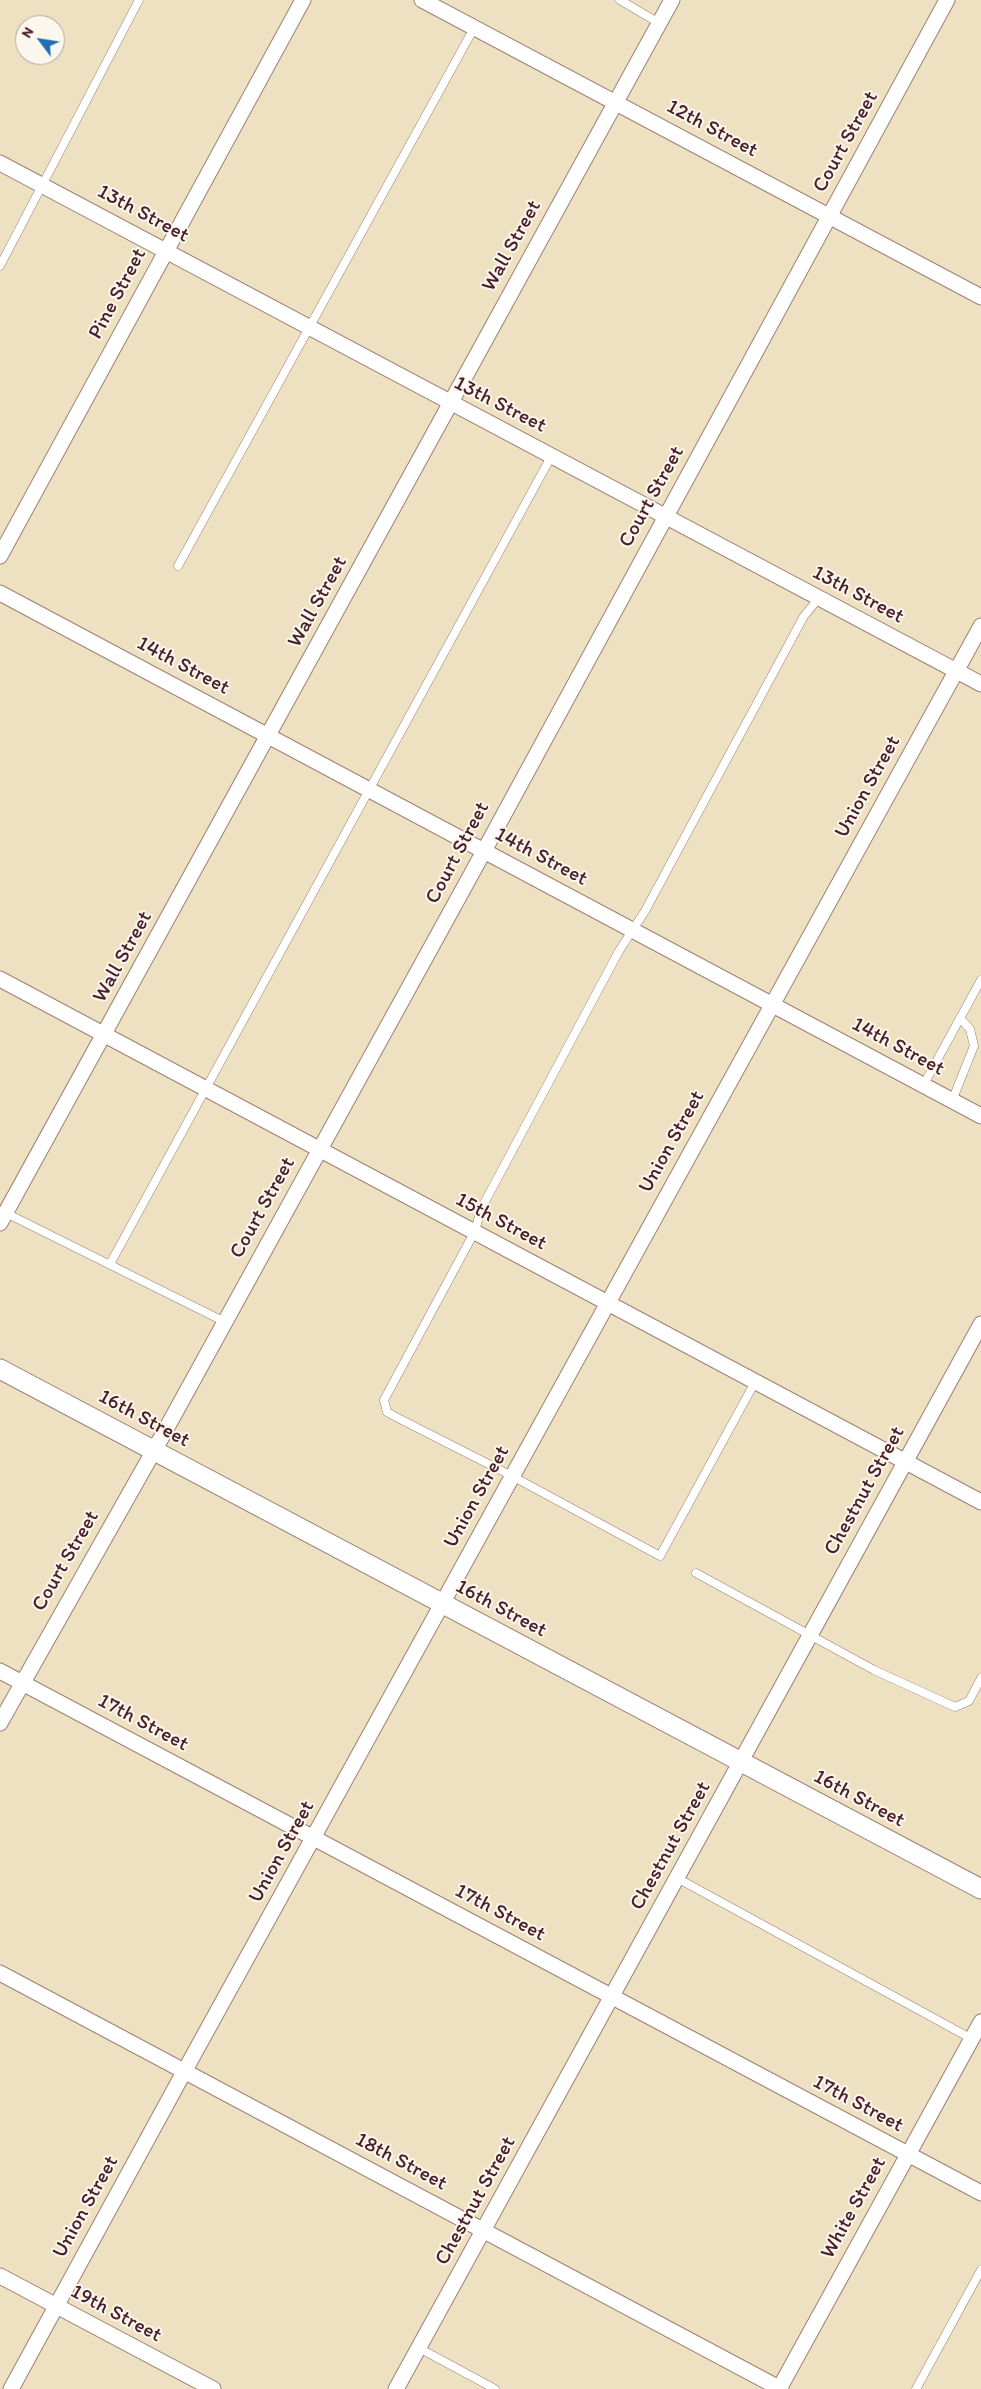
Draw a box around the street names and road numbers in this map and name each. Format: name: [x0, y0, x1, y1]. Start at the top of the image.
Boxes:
street label: Court Street: [808, 87, 884, 197]
street label: 12th Street: [662, 94, 762, 164]
street label: 13th Street: [93, 179, 193, 249]
street label: Wall Street: [477, 196, 547, 296]
street label: Pine Street: [84, 244, 152, 344]
street label: 13th Street: [450, 371, 550, 439]
street label: Court Street: [614, 442, 690, 552]
street label: Wall Street: [283, 552, 353, 652]
street label: 13th Street: [808, 560, 908, 630]
street label: 14th Street: [132, 631, 234, 701]
street label: Union Street: [830, 731, 906, 843]
street label: Court Street: [421, 798, 495, 908]
street label: 14th Street: [490, 822, 592, 892]
street label: Wall Street: [88, 907, 158, 1007]
street label: 14th Street: [847, 1012, 949, 1082]
street label: Union Street: [634, 1086, 710, 1198]
street label: Court Street: [225, 1153, 301, 1263]
street label: 15th Street: [451, 1187, 551, 1257]
street label: 16th Street: [94, 1384, 194, 1454]
street label: Chestnut Street: [819, 1422, 911, 1560]
street label: Union Street: [439, 1441, 515, 1553]
street label: Court Street: [27, 1506, 105, 1616]
street label: 16th Street: [451, 1574, 551, 1644]
street label: 17th Street: [93, 1689, 193, 1757]
street label: 16th Street: [809, 1764, 909, 1834]
street label: Chestnut Street: [625, 1777, 717, 1915]
street label: Union Street: [244, 1796, 320, 1908]
street label: 17th Street: [450, 1879, 550, 1947]
street label: 17th Street: [808, 2070, 908, 2138]
street label: 18th Street: [351, 2127, 451, 2197]
street label: Chestnut Street: [430, 2132, 522, 2270]
street label: Union Street: [48, 2151, 124, 2263]
street label: White Street: [816, 2153, 892, 2263]
street label: 19th Street: [66, 2279, 166, 2349]

